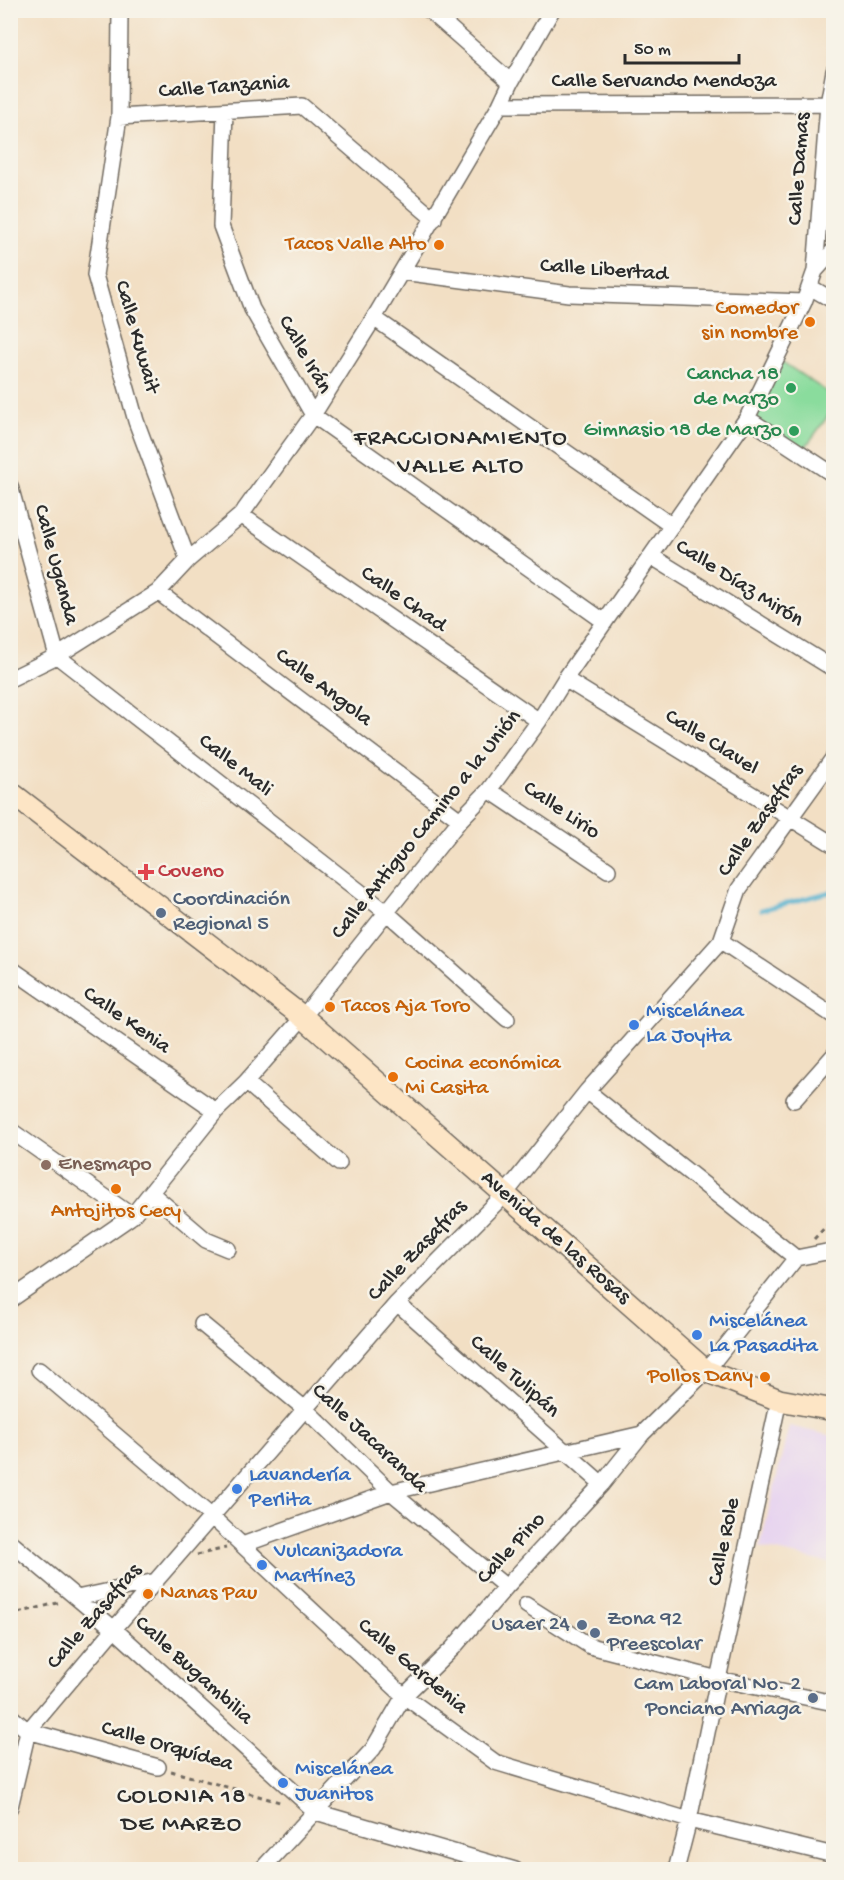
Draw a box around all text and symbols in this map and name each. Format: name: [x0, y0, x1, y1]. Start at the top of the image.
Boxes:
scale bar: [625, 27, 739, 65]
text: 50 m: [634, 40, 671, 61]
street label: Calle Servando Mendoza: [552, 69, 777, 95]
street label: Calle Tanzania: [158, 70, 291, 106]
street label: Calle Damas: [783, 111, 817, 226]
place label: Tacos Valle Alto: [283, 232, 427, 258]
marker: Tacos Valle Alto: [432, 238, 446, 252]
street label: Calle Libertad: [539, 254, 671, 289]
street label: Calle Kuwait: [108, 278, 165, 398]
place label: Comedor sin nombre: [701, 296, 800, 347]
street label: Calle Irán: [271, 311, 337, 399]
marker: Comedor sin nombre: [803, 315, 817, 329]
place label: Cancha 18 de Marzo: [687, 362, 779, 413]
marker: Cancha 18 de Marzo: [784, 381, 798, 395]
place label: Gimnasio 18 de Marzo: [584, 418, 782, 444]
marker: Gimnasio 18 de Marzo: [787, 424, 801, 438]
district label: FRACCIONAMIENTO VALLE ALTO: [353, 425, 568, 482]
street label: Calle Uganda: [26, 502, 84, 629]
street label: Calle Díaz Mirón: [670, 534, 808, 634]
street label: Calle Chad: [355, 561, 453, 640]
street label: Calle Angola: [269, 643, 377, 733]
street label: Calle Antiguo Camino a la Unión: [326, 704, 528, 945]
street label: Calle Clavel: [659, 704, 763, 782]
street label: Calle Mali: [193, 729, 277, 803]
street label: Calle Zasafras: [712, 759, 810, 883]
street label: Calle Lirio: [518, 776, 604, 846]
place label: Coveno: [158, 859, 224, 885]
marker: Coveno: [139, 865, 153, 879]
place label: Coordinación Regional 5: [173, 887, 291, 938]
marker: Coordinación Regional 5: [154, 906, 168, 920]
street label: Calle Kenia: [77, 981, 176, 1061]
place label: Tacos Aja Toro: [340, 994, 471, 1020]
place label: Miscelánea La Joyita: [646, 999, 745, 1050]
marker: Tacos Aja Toro: [323, 1000, 337, 1014]
marker: Miscelánea La Joyita: [627, 1018, 641, 1032]
place label: Cocina económica Mi Casita: [405, 1051, 561, 1102]
marker: Cocina económica Mi Casita: [386, 1070, 400, 1084]
place label: Enesmapo: [58, 1152, 152, 1178]
marker: Enesmapo: [39, 1158, 53, 1172]
street label: Avenida de las Rosas: [474, 1166, 636, 1311]
marker: Antojitos Cecy: [109, 1182, 123, 1196]
street label: Calle Zasafras: [363, 1194, 474, 1308]
place label: Antojitos Cecy: [51, 1199, 181, 1225]
place label: Miscelánea La Pasadita: [709, 1309, 819, 1360]
marker: Miscelánea La Pasadita: [690, 1328, 704, 1342]
street label: Calle Tulipán: [464, 1330, 565, 1425]
place label: Pollos Dany: [646, 1364, 753, 1390]
marker: Pollos Dany: [758, 1370, 772, 1384]
street label: Calle Jacaranda: [305, 1379, 433, 1500]
place label: Lavandería Perlita: [248, 1463, 351, 1514]
marker: Lavandería Perlita: [230, 1482, 244, 1496]
street label: Calle Role: [703, 1495, 747, 1588]
street label: Calle Pino: [472, 1508, 552, 1590]
place label: Vulcanizadora Martínez: [273, 1539, 403, 1590]
street label: Calle Zasafras: [42, 1558, 149, 1675]
marker: Vulcanizadora Martínez: [255, 1558, 269, 1572]
place label: Nanas Pau: [160, 1581, 257, 1607]
marker: Nanas Pau: [141, 1587, 155, 1601]
place label: Zona 92 Preescolar: [606, 1607, 704, 1658]
street label: Calle Bugambilia: [128, 1611, 258, 1732]
place label: Usaer 24: [491, 1612, 571, 1638]
street label: Calle Gardenia: [352, 1613, 473, 1721]
marker: Usaer 24: [575, 1618, 589, 1632]
marker: Zona 92 Preescolar: [588, 1626, 602, 1640]
place label: Cam Laboral No. 2 Ponciano Arriaga: [634, 1672, 802, 1723]
marker: Cam Laboral No. 2 Ponciano Arriaga: [806, 1691, 820, 1705]
street label: Calle Orquídea: [98, 1716, 237, 1778]
place label: Miscelánea Juanitos: [295, 1757, 394, 1808]
marker: Miscelánea Juanitos: [276, 1776, 290, 1790]
district label: COLONIA 18 DE MARZO: [117, 1783, 247, 1840]

